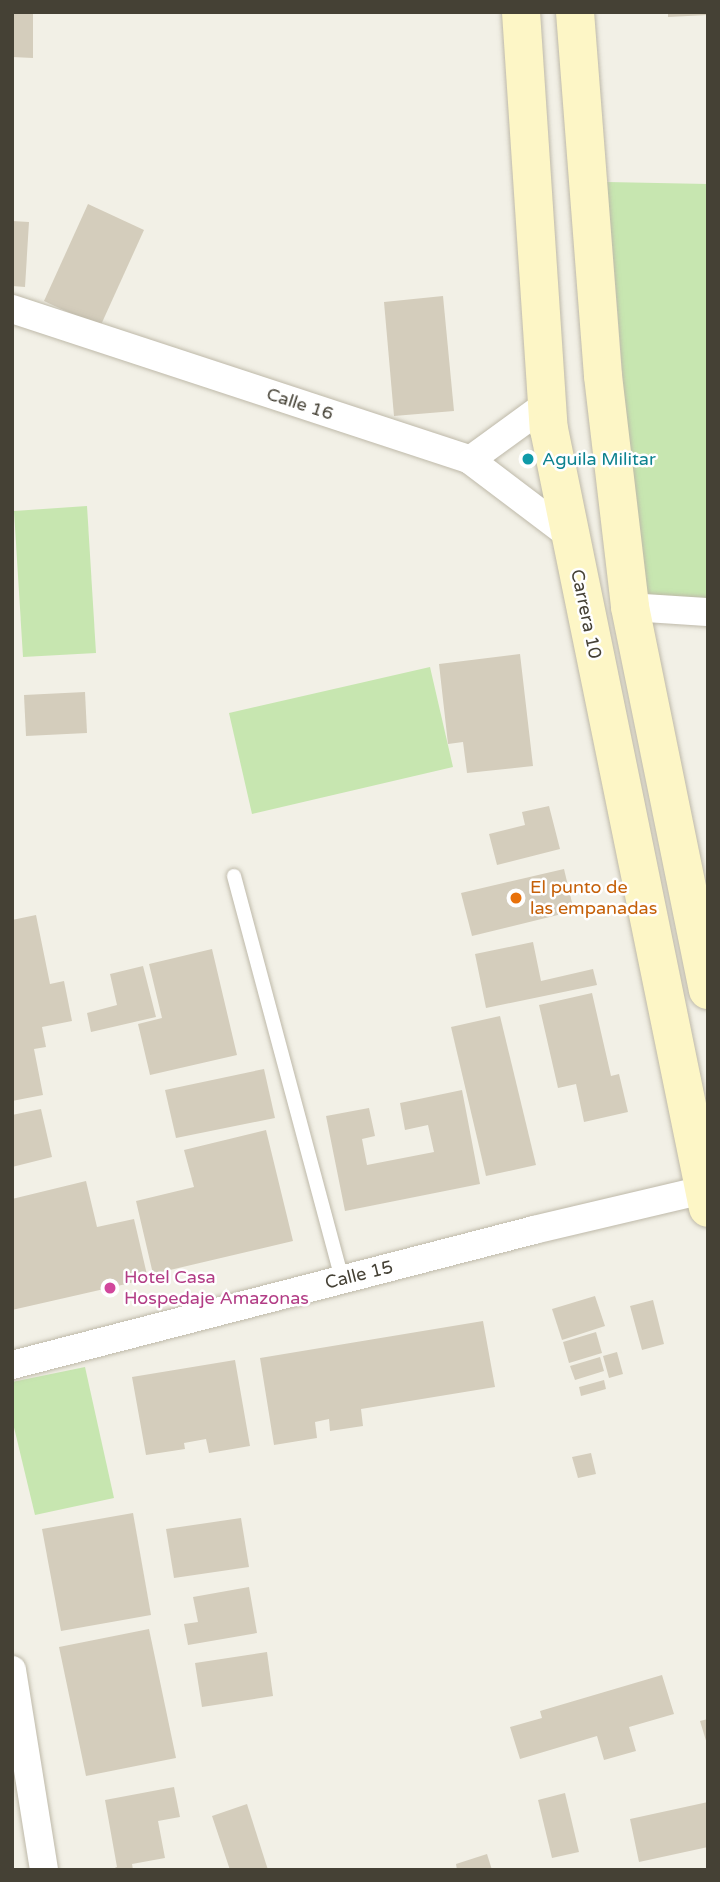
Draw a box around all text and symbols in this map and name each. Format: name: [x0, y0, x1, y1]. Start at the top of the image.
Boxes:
street label: Calle 16: [264, 383, 336, 425]
place label: Aguila Militar: [542, 448, 656, 470]
marker: Aguila Militar: [520, 451, 536, 467]
street label: Carrera 10: [566, 567, 606, 661]
place label: El punto de las empanadas: [530, 877, 657, 920]
marker: El punto de las empanadas: [508, 890, 524, 906]
street label: Calle 15: [323, 1256, 395, 1294]
place label: Hotel Casa Hospedaje Amazonas: [124, 1267, 309, 1310]
marker: Hotel Casa Hospedaje Amazonas: [102, 1280, 118, 1296]

